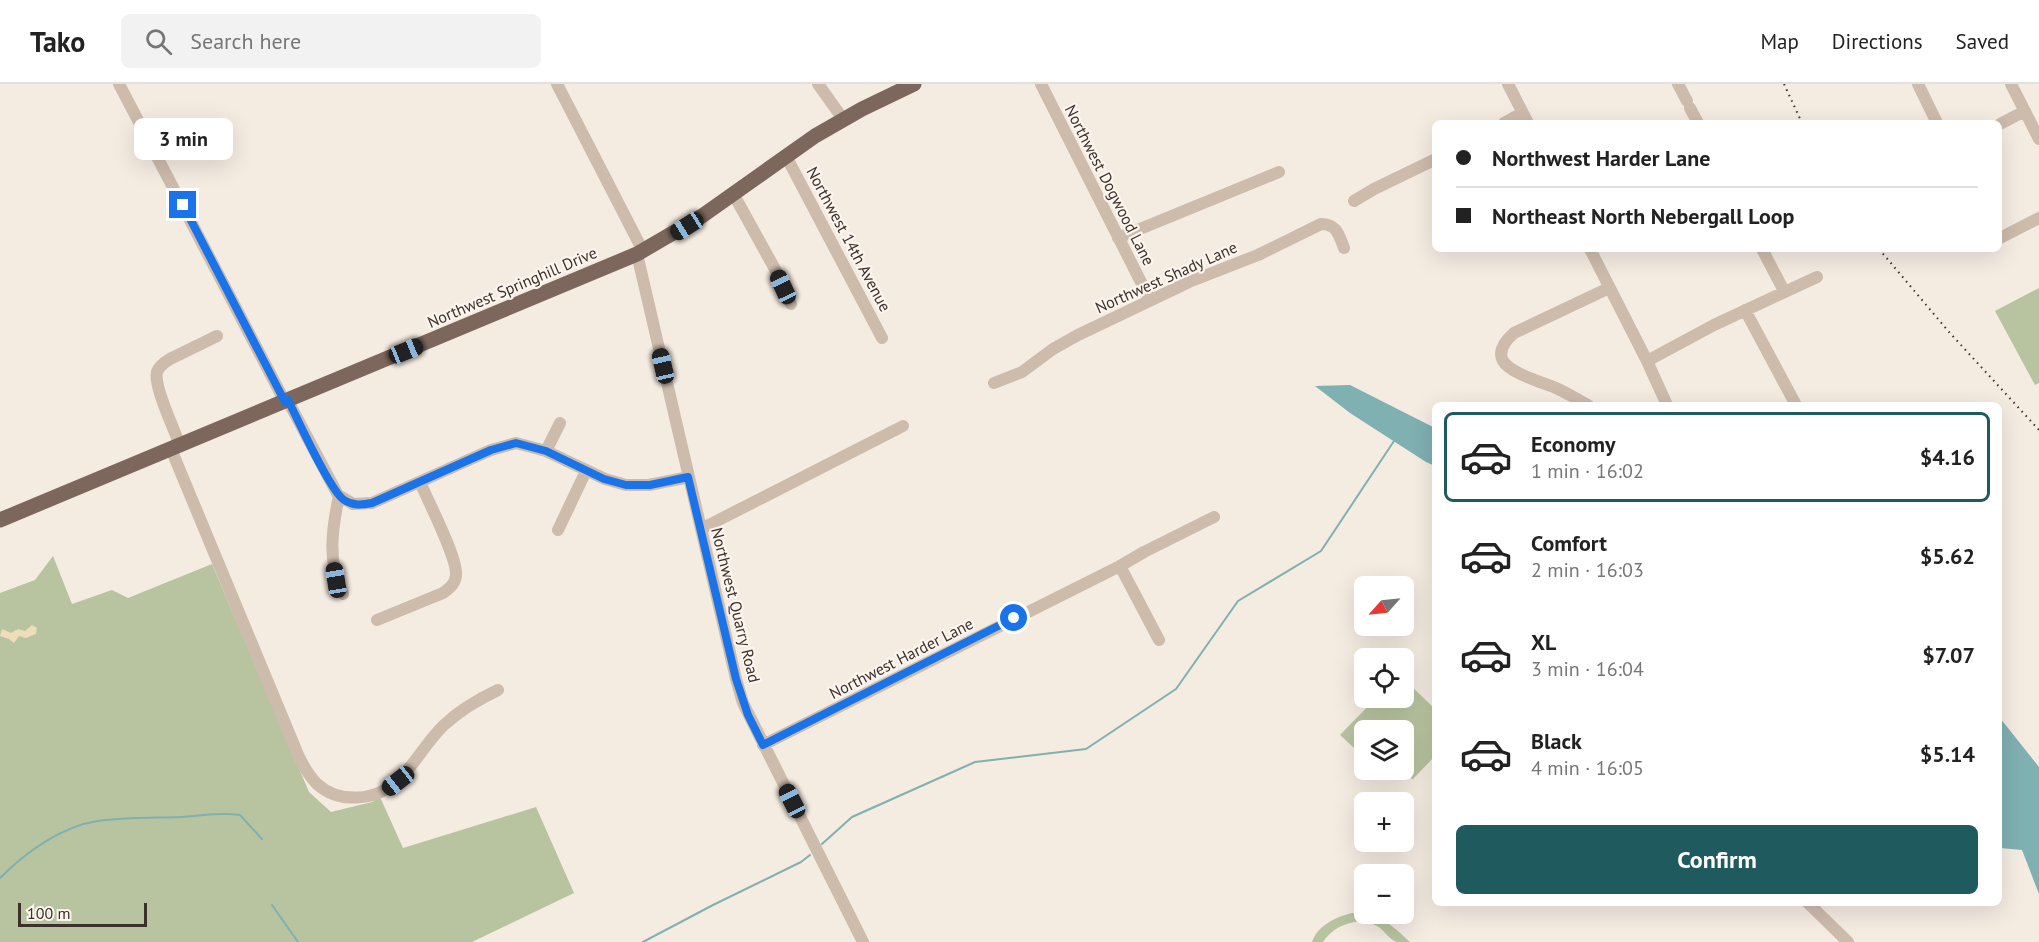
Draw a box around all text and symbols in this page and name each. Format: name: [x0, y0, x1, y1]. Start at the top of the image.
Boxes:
search box: [121, 14, 541, 68]
text: Tako: [30, 23, 85, 60]
icon: search: [142, 25, 175, 58]
text: Search here: [190, 27, 301, 55]
text: Map: [1760, 28, 1799, 55]
text: Directions: [1832, 28, 1923, 55]
text: Saved: [1956, 28, 2009, 55]
street label: Northwest Dogwood Lane: [1061, 101, 1159, 269]
callout: 3 min: [134, 118, 232, 160]
text: 3 min: [159, 126, 208, 152]
text: Northwest Harder Lane: [1492, 144, 1710, 172]
street label: Northwest 14th Avenue: [802, 163, 896, 315]
route end: [169, 191, 196, 218]
text: Northeast North Nebergall Loop: [1492, 202, 1794, 230]
car: [667, 209, 707, 243]
street label: Northwest Shady Lane: [1092, 237, 1240, 317]
street label: Northwest Springhill Drive: [424, 242, 600, 332]
car: [767, 267, 799, 307]
car: [386, 336, 426, 366]
car: [650, 346, 676, 386]
icon: car: [1459, 430, 1513, 484]
text: Economy: [1531, 430, 1615, 458]
text: $4.16: [1920, 443, 1975, 471]
text: 1 min · 16:02: [1531, 458, 1644, 484]
street label: Northwest Quarry Road: [707, 525, 765, 685]
icon: car: [1459, 529, 1513, 583]
text: Comfort: [1531, 529, 1607, 557]
text: $5.62: [1920, 542, 1975, 570]
text: 2 min · 16:03: [1531, 557, 1644, 583]
car: [324, 561, 348, 599]
north arrow: [1354, 576, 1414, 636]
map controls: [1354, 576, 1414, 924]
route start: [1000, 604, 1027, 631]
street label: Northwest Harder Lane: [826, 613, 976, 703]
icon: car: [1459, 628, 1513, 682]
text: XL: [1531, 628, 1556, 656]
text: $7.07: [1922, 641, 1975, 669]
button: locate: [1354, 648, 1414, 708]
text: 3 min · 16:04: [1531, 656, 1644, 682]
button: layers: [1354, 720, 1414, 780]
icon: car: [1459, 727, 1513, 781]
text: Black: [1531, 727, 1582, 755]
text: $5.14: [1920, 740, 1975, 768]
text: 4 min · 16:05: [1531, 755, 1644, 781]
car: [378, 763, 418, 799]
car: [776, 781, 808, 821]
button: +: [1354, 792, 1414, 852]
button: Confirm: [1456, 825, 1978, 894]
button: −: [1354, 864, 1414, 924]
scale bar: [18, 900, 147, 928]
text: 100 m: [27, 903, 70, 923]

